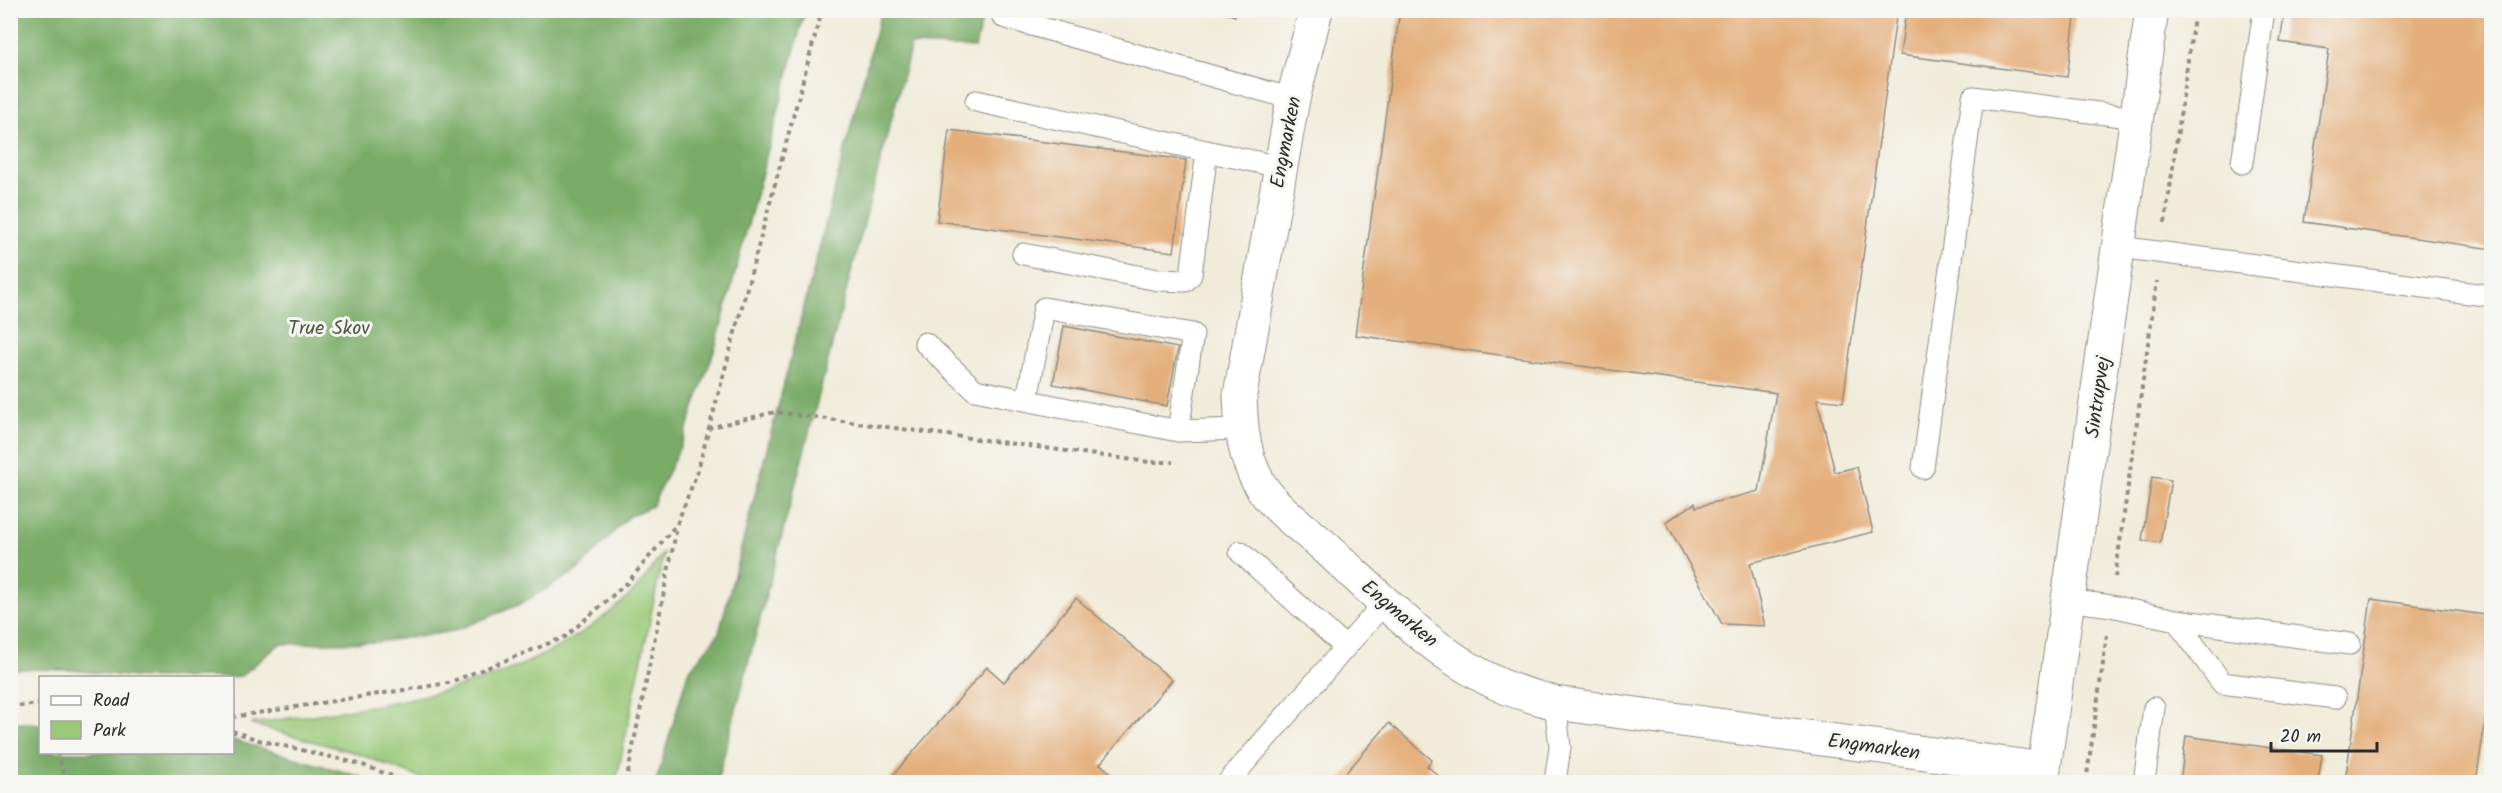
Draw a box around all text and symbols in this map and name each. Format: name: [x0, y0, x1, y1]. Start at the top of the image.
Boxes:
street label: Engmarken: [1262, 94, 1312, 191]
park label: True Skov: [288, 313, 370, 345]
street label: Sintrupvej: [2077, 353, 2121, 440]
street label: Engmarken: [1353, 572, 1445, 657]
legend: [39, 676, 234, 754]
text: Road: [93, 687, 130, 716]
scale bar: [2271, 715, 2378, 753]
text: Park: [93, 717, 126, 746]
text: 20 m: [2280, 723, 2321, 752]
street label: Engmarken: [1826, 726, 1922, 770]

